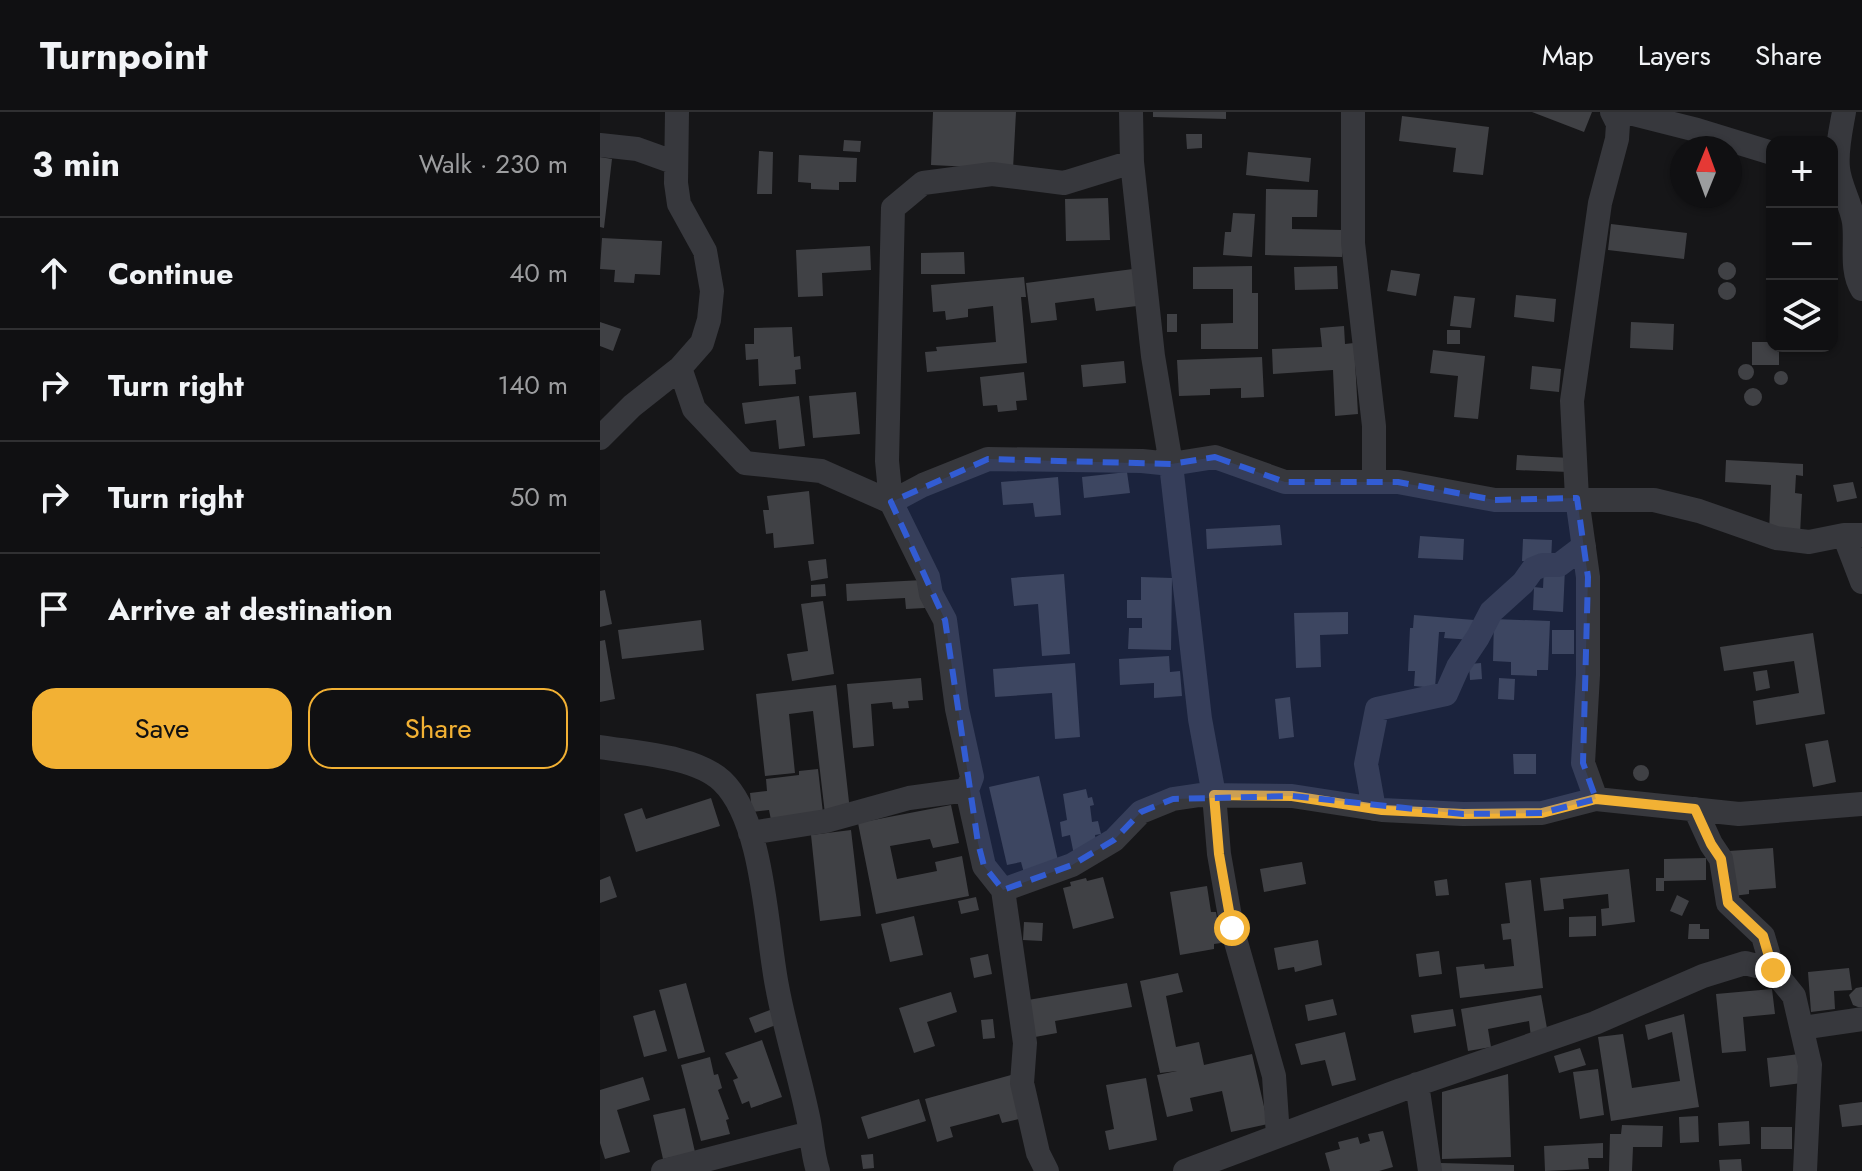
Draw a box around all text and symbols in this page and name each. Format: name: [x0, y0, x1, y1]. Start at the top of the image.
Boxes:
text: Turnpoint: [40, 28, 208, 83]
text: Map: [1542, 35, 1594, 76]
text: Layers: [1638, 35, 1711, 76]
text: Share: [1755, 35, 1822, 76]
north arrow: [1670, 136, 1742, 208]
map controls: [1766, 136, 1838, 352]
button: +: [1766, 136, 1838, 208]
text: 3 min: [32, 140, 120, 189]
text: Walk · 230 m: [419, 145, 568, 183]
button: −: [1766, 208, 1838, 280]
icon: ahead: [32, 251, 76, 295]
text: Continue: [108, 252, 234, 295]
text: 40 m: [509, 254, 568, 292]
button: layers: [1766, 280, 1838, 352]
icon: right: [32, 363, 76, 407]
text: Turn right: [108, 364, 244, 407]
text: 140 m: [497, 366, 568, 404]
icon: right: [32, 475, 76, 519]
text: Turn right: [108, 476, 244, 519]
text: 50 m: [510, 478, 568, 516]
icon: arrive: [32, 587, 76, 631]
text: Arrive at destination: [108, 588, 393, 631]
button: Save: [32, 688, 292, 769]
button: Share: [308, 688, 568, 769]
route start: [1214, 910, 1250, 946]
route end: [1755, 952, 1791, 988]

